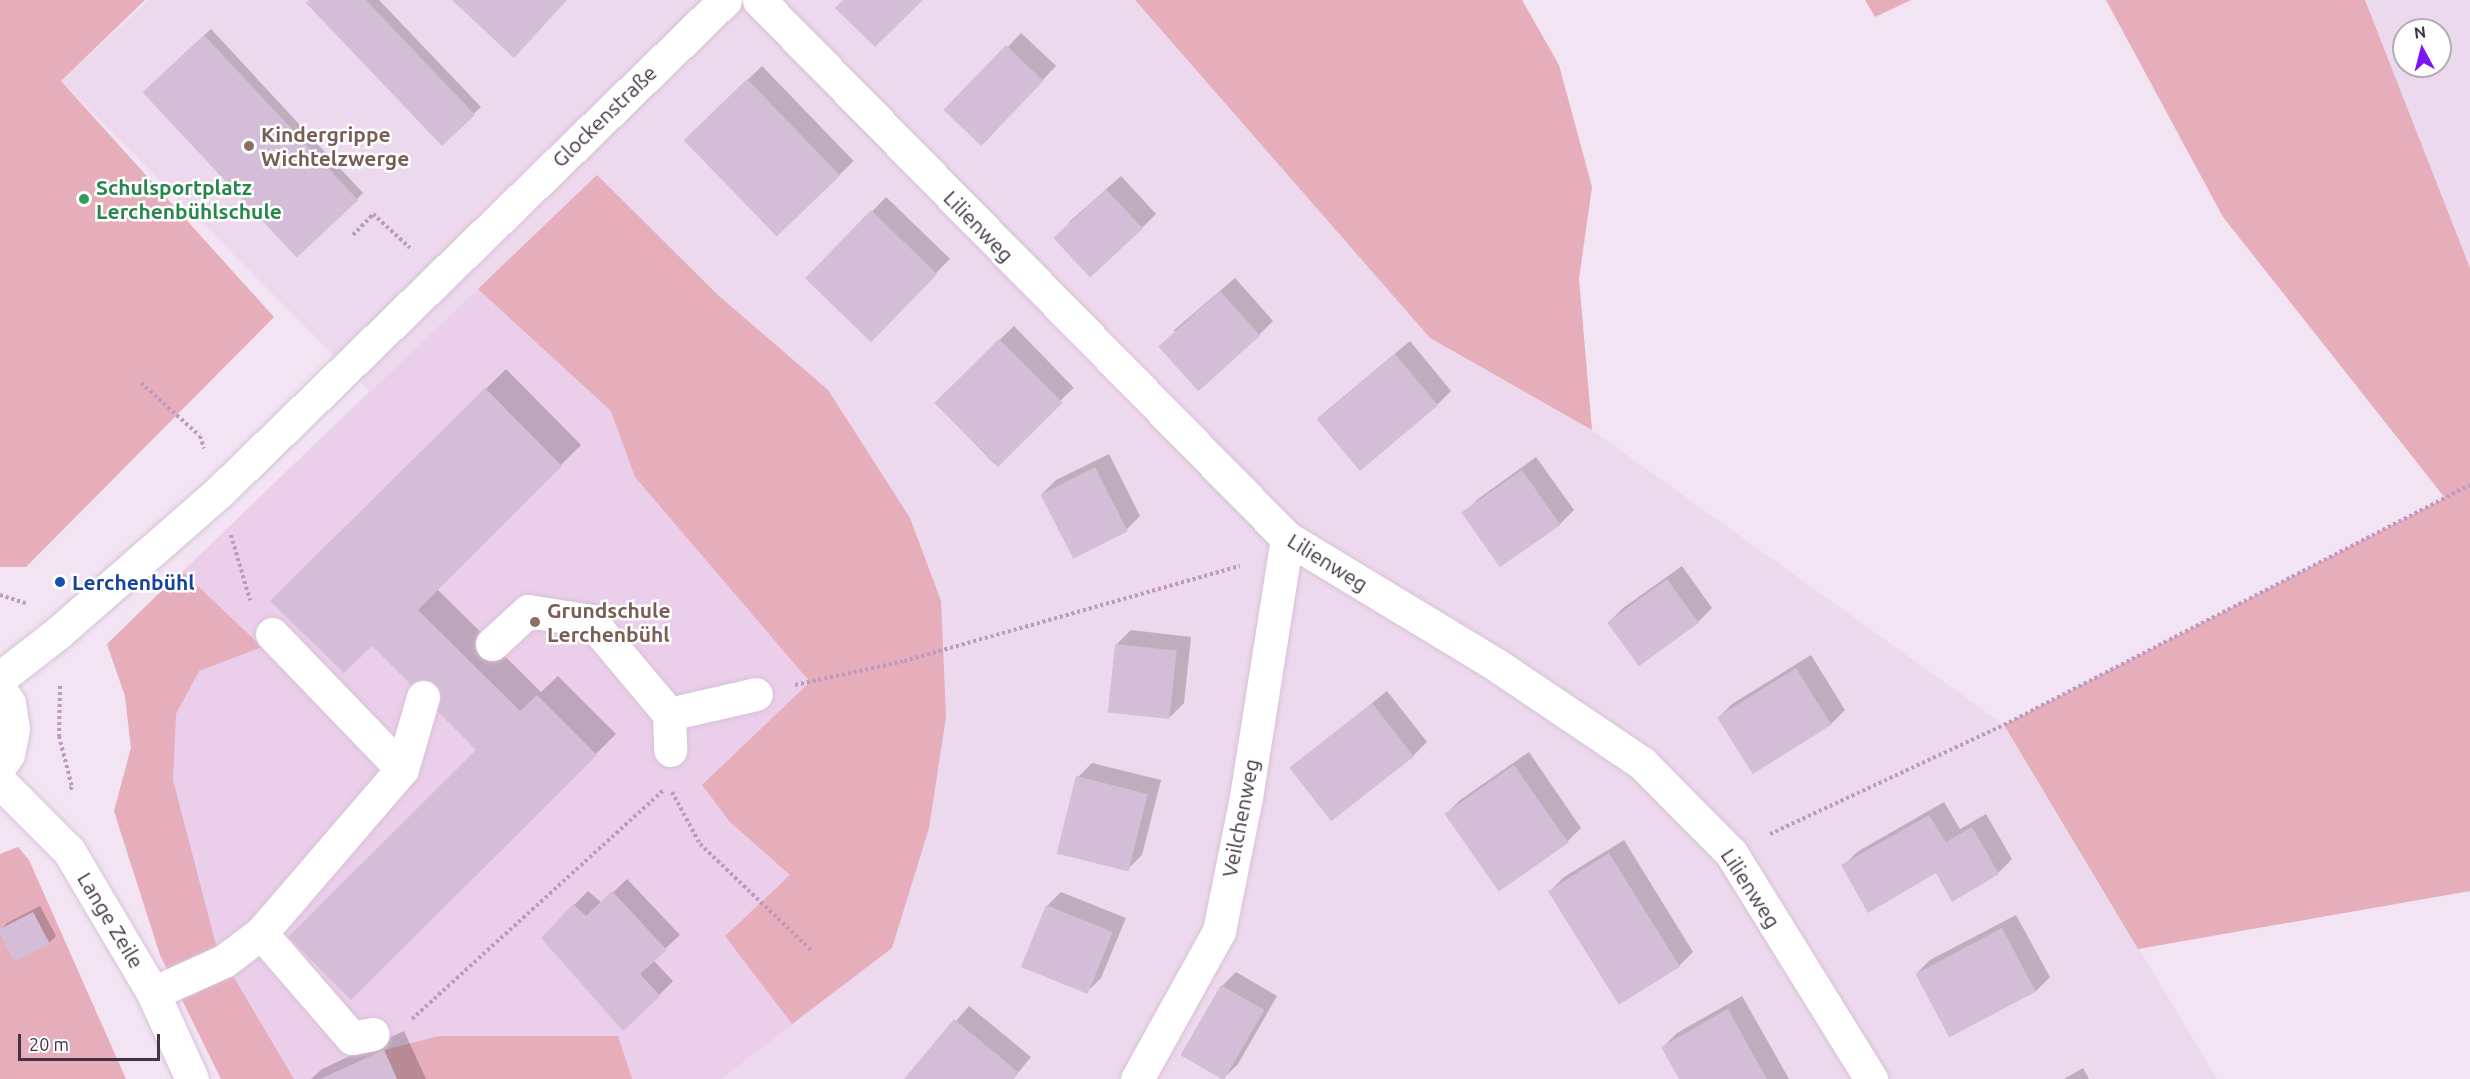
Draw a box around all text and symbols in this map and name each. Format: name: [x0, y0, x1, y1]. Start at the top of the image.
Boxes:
north arrow: [2392, 18, 2452, 78]
text: N: [2413, 22, 2427, 42]
street label: Glockenstraße: [546, 60, 662, 172]
place label: Kindergrippe Wichtelzwerge: [261, 121, 409, 171]
marker: Kindergrippe Wichtelzwerge: [242, 139, 256, 153]
place label: Schulsportplatz Lerchenbühlschule: [96, 174, 282, 224]
street label: Lilienweg: [939, 185, 1019, 267]
marker: Schulsportplatz Lerchenbühlschule: [77, 192, 91, 206]
street label: Lilienweg: [1283, 527, 1373, 597]
place label: Lerchenbühl: [72, 569, 195, 595]
marker: Lerchenbühl: [53, 575, 67, 589]
place label: Grundschule Lerchenbühl: [547, 597, 671, 647]
marker: Grundschule Lerchenbühl: [528, 615, 542, 629]
street label: Veilchenweg: [1216, 757, 1264, 879]
street label: Lilienweg: [1716, 843, 1786, 933]
street label: Lange Zeile: [72, 867, 150, 973]
scale bar: [21, 1022, 164, 1060]
text: 20 m: [29, 1034, 69, 1054]

